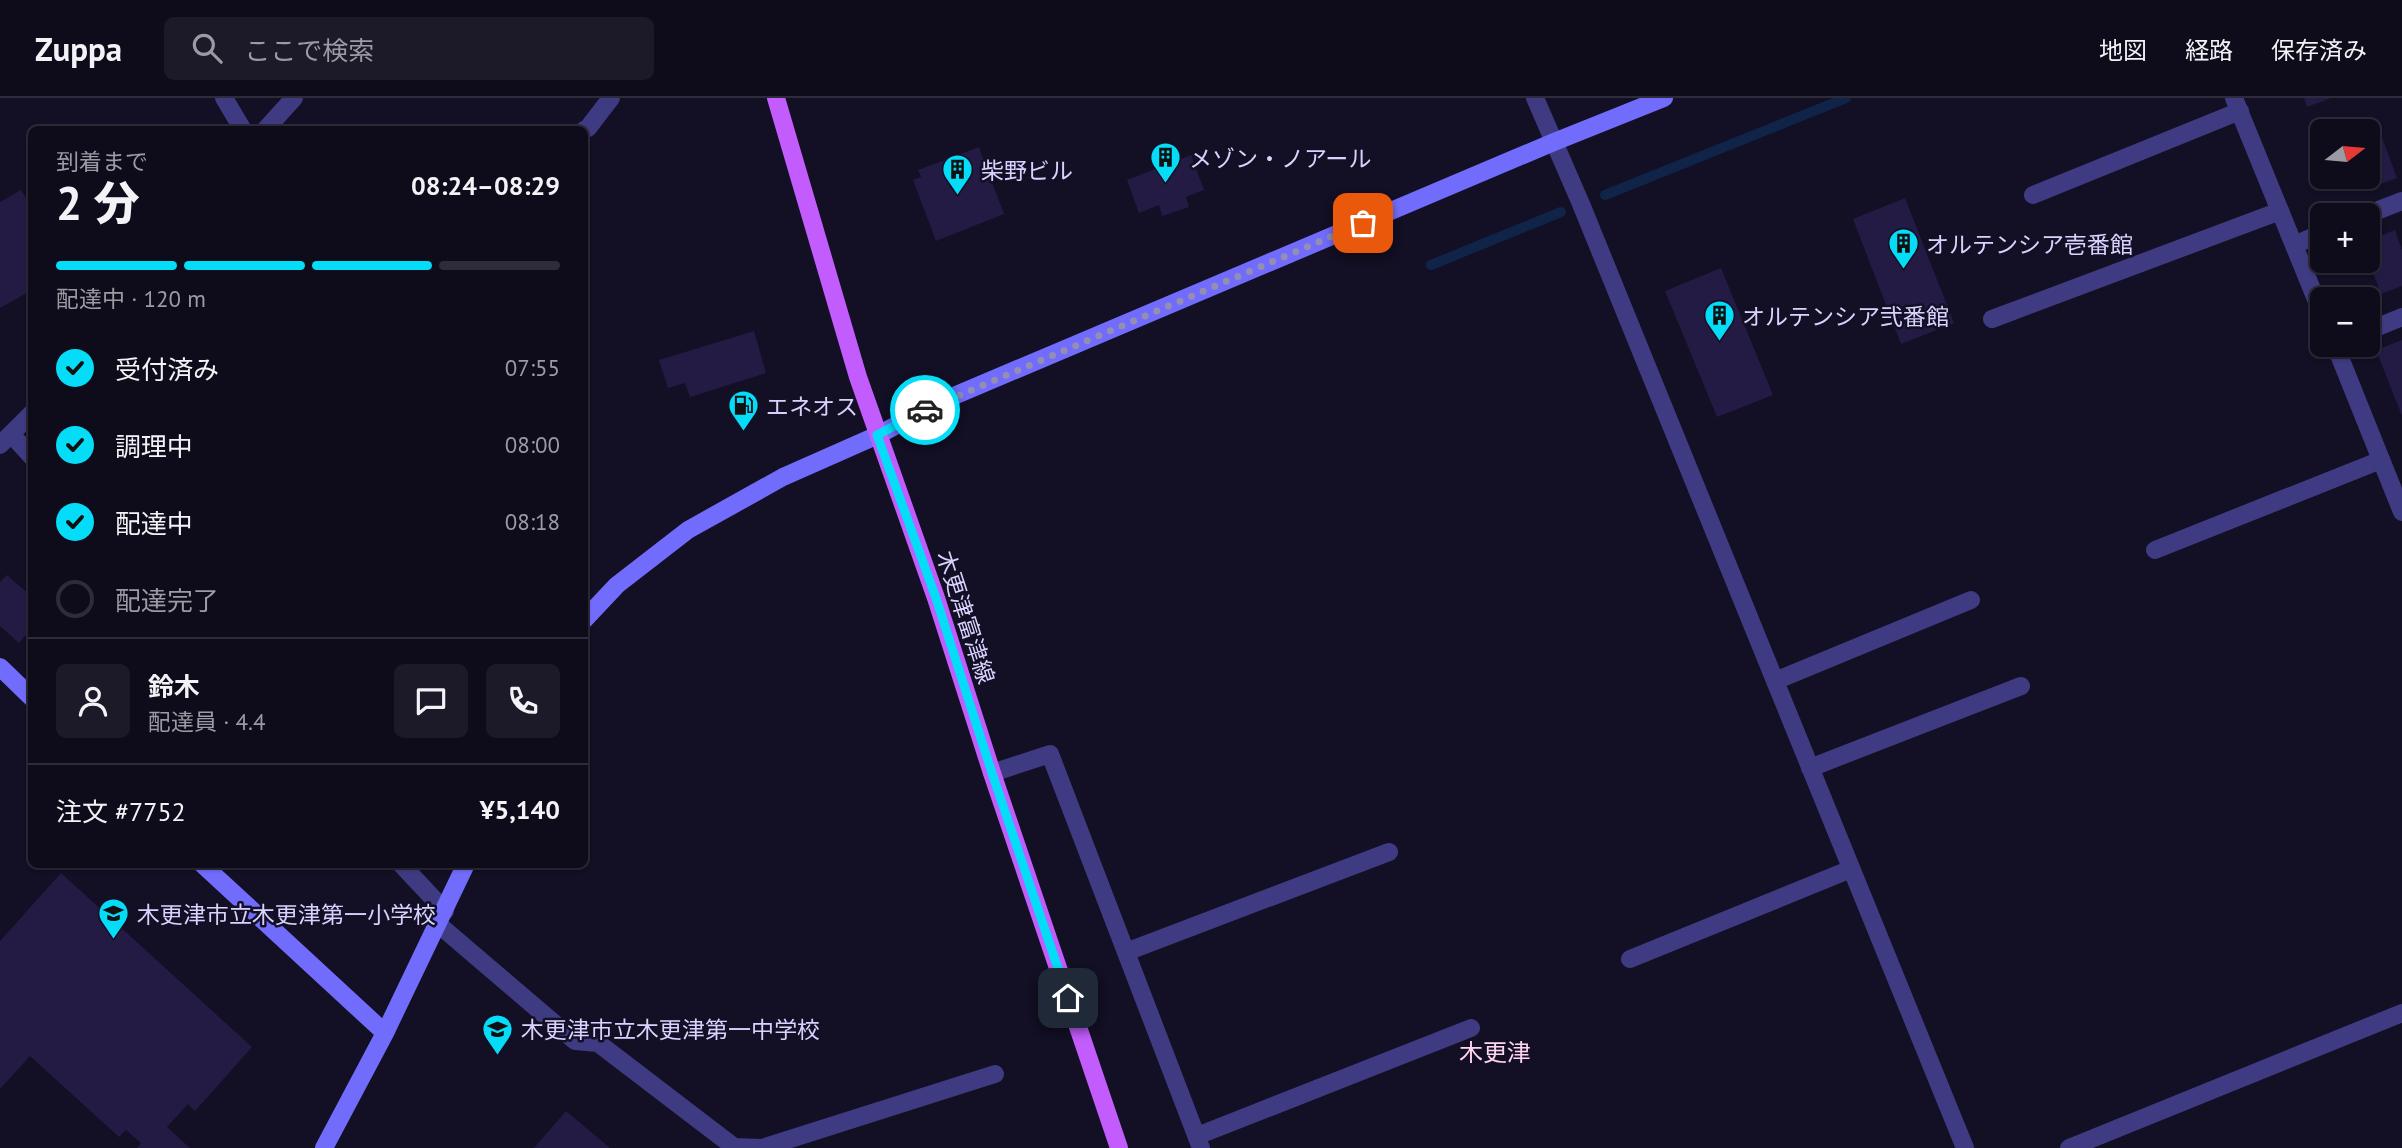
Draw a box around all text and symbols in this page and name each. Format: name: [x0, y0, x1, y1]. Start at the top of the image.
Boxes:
search box: [164, 17, 654, 80]
text: Zuppa: [35, 27, 122, 70]
icon: search: [188, 29, 226, 67]
text: ここで検索: [244, 34, 374, 67]
text: 地図: [2099, 35, 2147, 66]
text: 経路: [2185, 35, 2233, 66]
text: 保存済み: [2271, 35, 2367, 66]
north arrow: [2310, 119, 2380, 189]
map controls: [2310, 119, 2380, 357]
building icon: メゾン・ノアール: [1149, 141, 1183, 185]
place label: メゾン・ノアール: [1189, 144, 1372, 173]
text: 到着まで: [56, 147, 148, 176]
building icon: 柴野ビル: [941, 153, 975, 197]
place label: 柴野ビル: [981, 156, 1073, 185]
text: 08:24–08:29: [411, 169, 560, 202]
text: 2 分: [56, 173, 140, 233]
pin: [1333, 193, 1393, 253]
button: +: [2310, 203, 2380, 273]
icon: bag: [1344, 204, 1382, 242]
building icon: オルテンシア壱番館: [1886, 227, 1920, 271]
place label: オルテンシア壱番館: [1926, 230, 2133, 259]
text: 配達中 · 120 m: [56, 284, 206, 313]
button: −: [2310, 287, 2380, 357]
building icon: オルテンシア弐番館: [1702, 299, 1736, 343]
place label: オルテンシア弐番館: [1742, 302, 1949, 331]
icon: check: [56, 349, 94, 387]
text: 受付済み: [115, 353, 219, 386]
text: 07:55: [505, 353, 560, 382]
courier: [890, 375, 960, 445]
fuel station icon: エネオス: [726, 389, 760, 433]
icon: car: [906, 391, 944, 429]
place label: エネオス: [766, 392, 858, 421]
icon: check: [56, 426, 94, 464]
text: 調理中: [115, 430, 193, 463]
text: 08:00: [505, 430, 560, 459]
icon: check: [56, 503, 94, 541]
text: 配達中: [115, 507, 193, 540]
text: 08:18: [505, 507, 560, 536]
street label: 木更津富津線: [931, 547, 1001, 687]
text: 配達完了: [115, 584, 219, 617]
button: person: [56, 664, 130, 738]
button: chat: [394, 664, 468, 738]
button: phone: [486, 664, 560, 738]
text: 鈴木: [148, 670, 200, 703]
text: 配達員 · 4.4: [148, 707, 265, 736]
text: ¥5,140: [480, 793, 560, 826]
text: 注文 #7752: [56, 795, 186, 828]
school or university icon: 木更津市立木更津第一小学校: [97, 897, 131, 941]
place label: 木更津市立木更津第一小学校: [137, 900, 436, 929]
pin: [1038, 968, 1098, 1028]
icon: home: [1049, 979, 1087, 1017]
school or university icon: 木更津市立木更津第一中学校: [481, 1012, 515, 1056]
place label: 木更津市立木更津第一中学校: [521, 1015, 820, 1044]
district label: 木更津: [1459, 1037, 1531, 1068]

